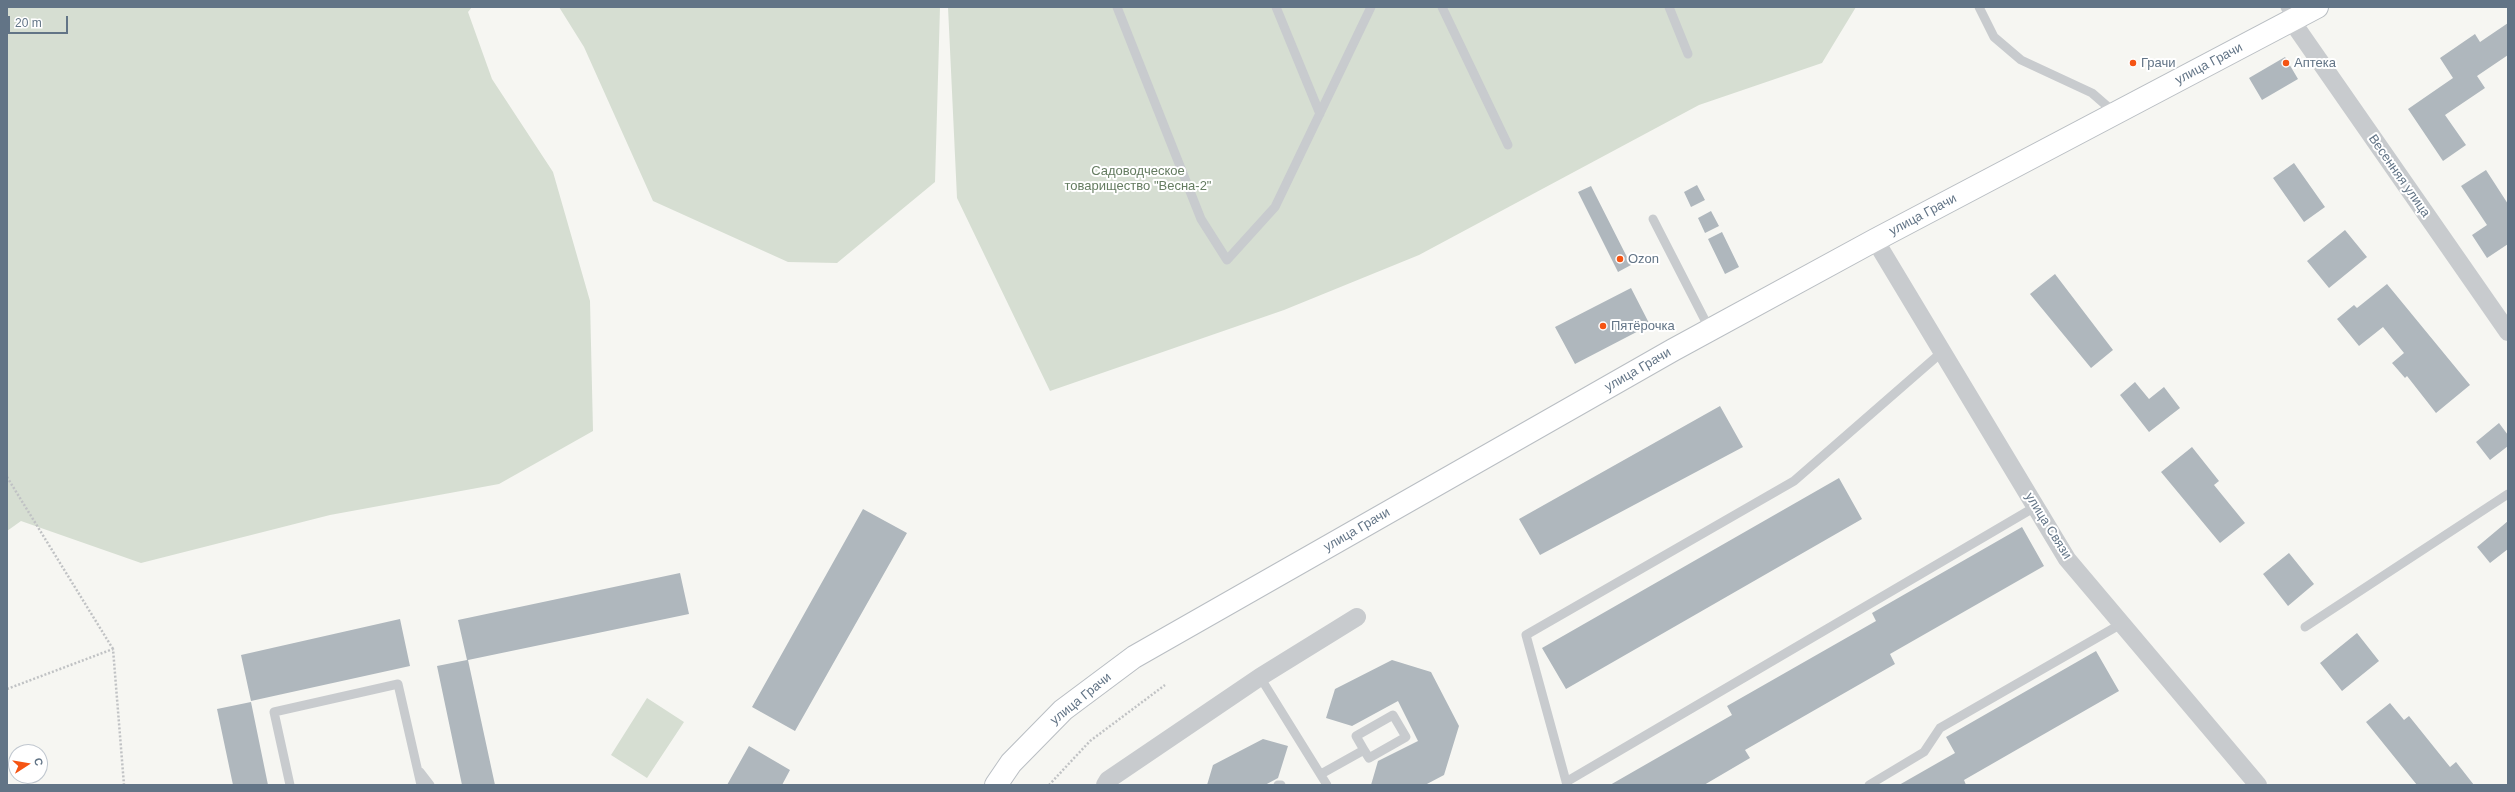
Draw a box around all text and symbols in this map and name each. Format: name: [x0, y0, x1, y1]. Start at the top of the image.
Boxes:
scale bar: [10, 8, 70, 34]
text: 20 m: [15, 16, 42, 30]
street label: улица Грачи: [2173, 40, 2245, 88]
place label: Грачи: [2141, 55, 2176, 71]
place label: Аптека: [2294, 55, 2336, 71]
marker: Грачи: [2128, 58, 2138, 68]
marker: Аптека: [2281, 58, 2291, 68]
street label: Весенняя улица: [2365, 132, 2433, 220]
park label: Садоводческое товарищество "Весна-2": [1065, 163, 1211, 194]
street label: улица Грачи: [1887, 191, 1959, 239]
place label: Ozon: [1628, 251, 1659, 267]
marker: Ozon: [1615, 254, 1625, 264]
place label: Пятёрочка: [1611, 318, 1675, 334]
marker: Пятёрочка: [1598, 321, 1608, 331]
street label: улица Грачи: [1602, 345, 1674, 395]
street label: улица Связи: [2021, 490, 2075, 562]
street label: улица Грачи: [1321, 505, 1393, 555]
street label: улица Грачи: [1047, 670, 1115, 728]
north arrow: [8, 744, 48, 784]
text: С: [32, 757, 45, 767]

